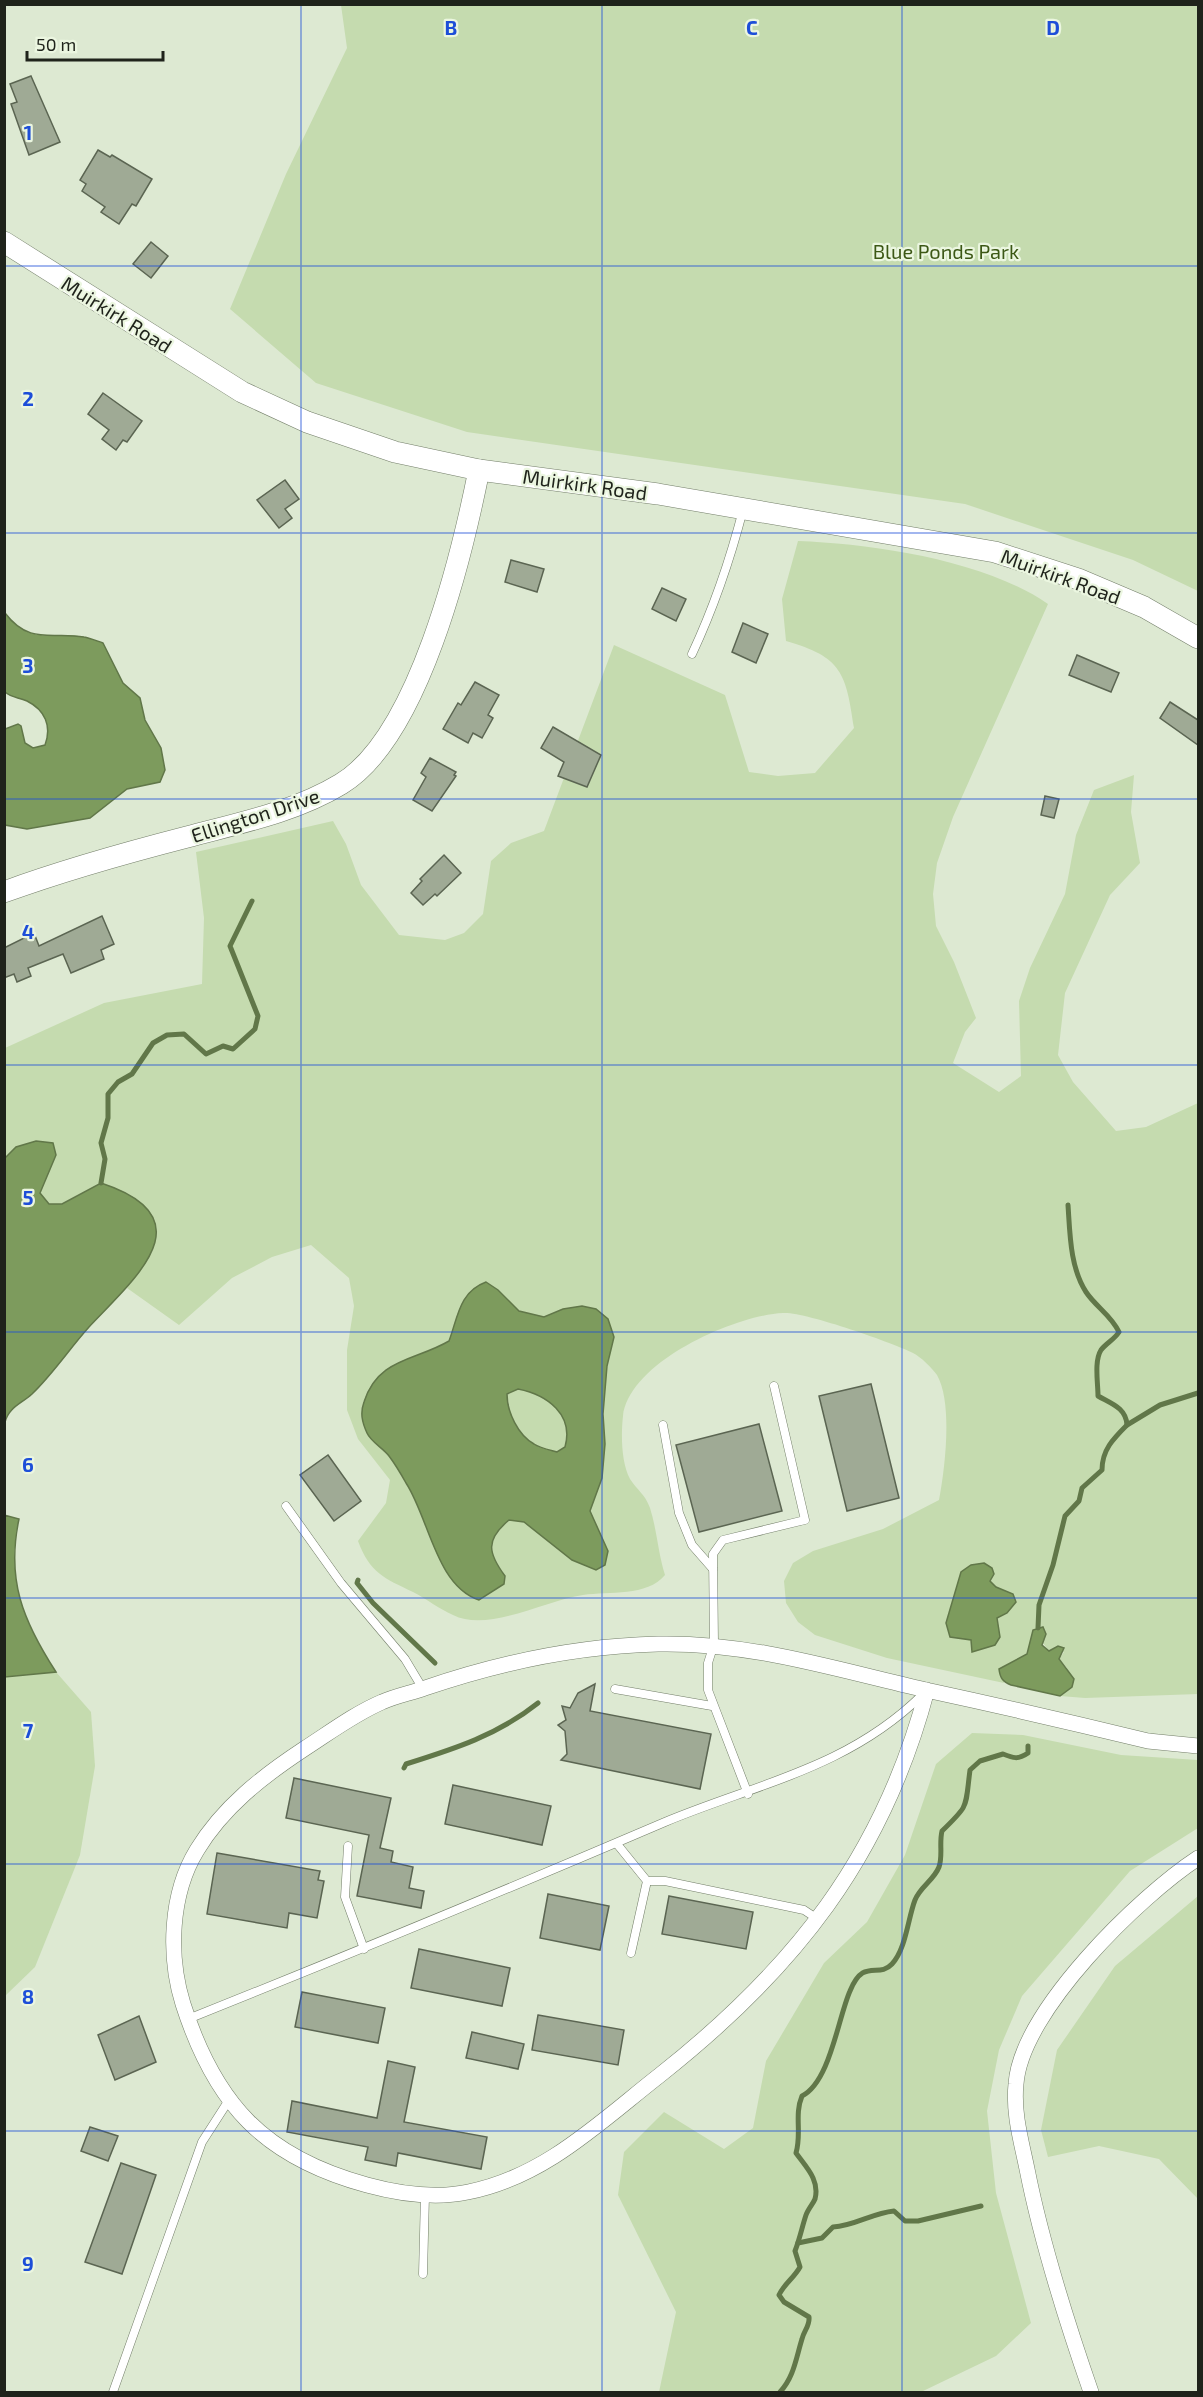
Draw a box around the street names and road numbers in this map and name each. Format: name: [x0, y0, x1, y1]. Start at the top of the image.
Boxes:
street label: Muirkirk Road: [57, 271, 177, 357]
street label: Muirkirk Road: [521, 463, 649, 505]
street label: Muirkirk Road: [998, 543, 1124, 609]
street label: Ellington Drive: [188, 783, 322, 847]

